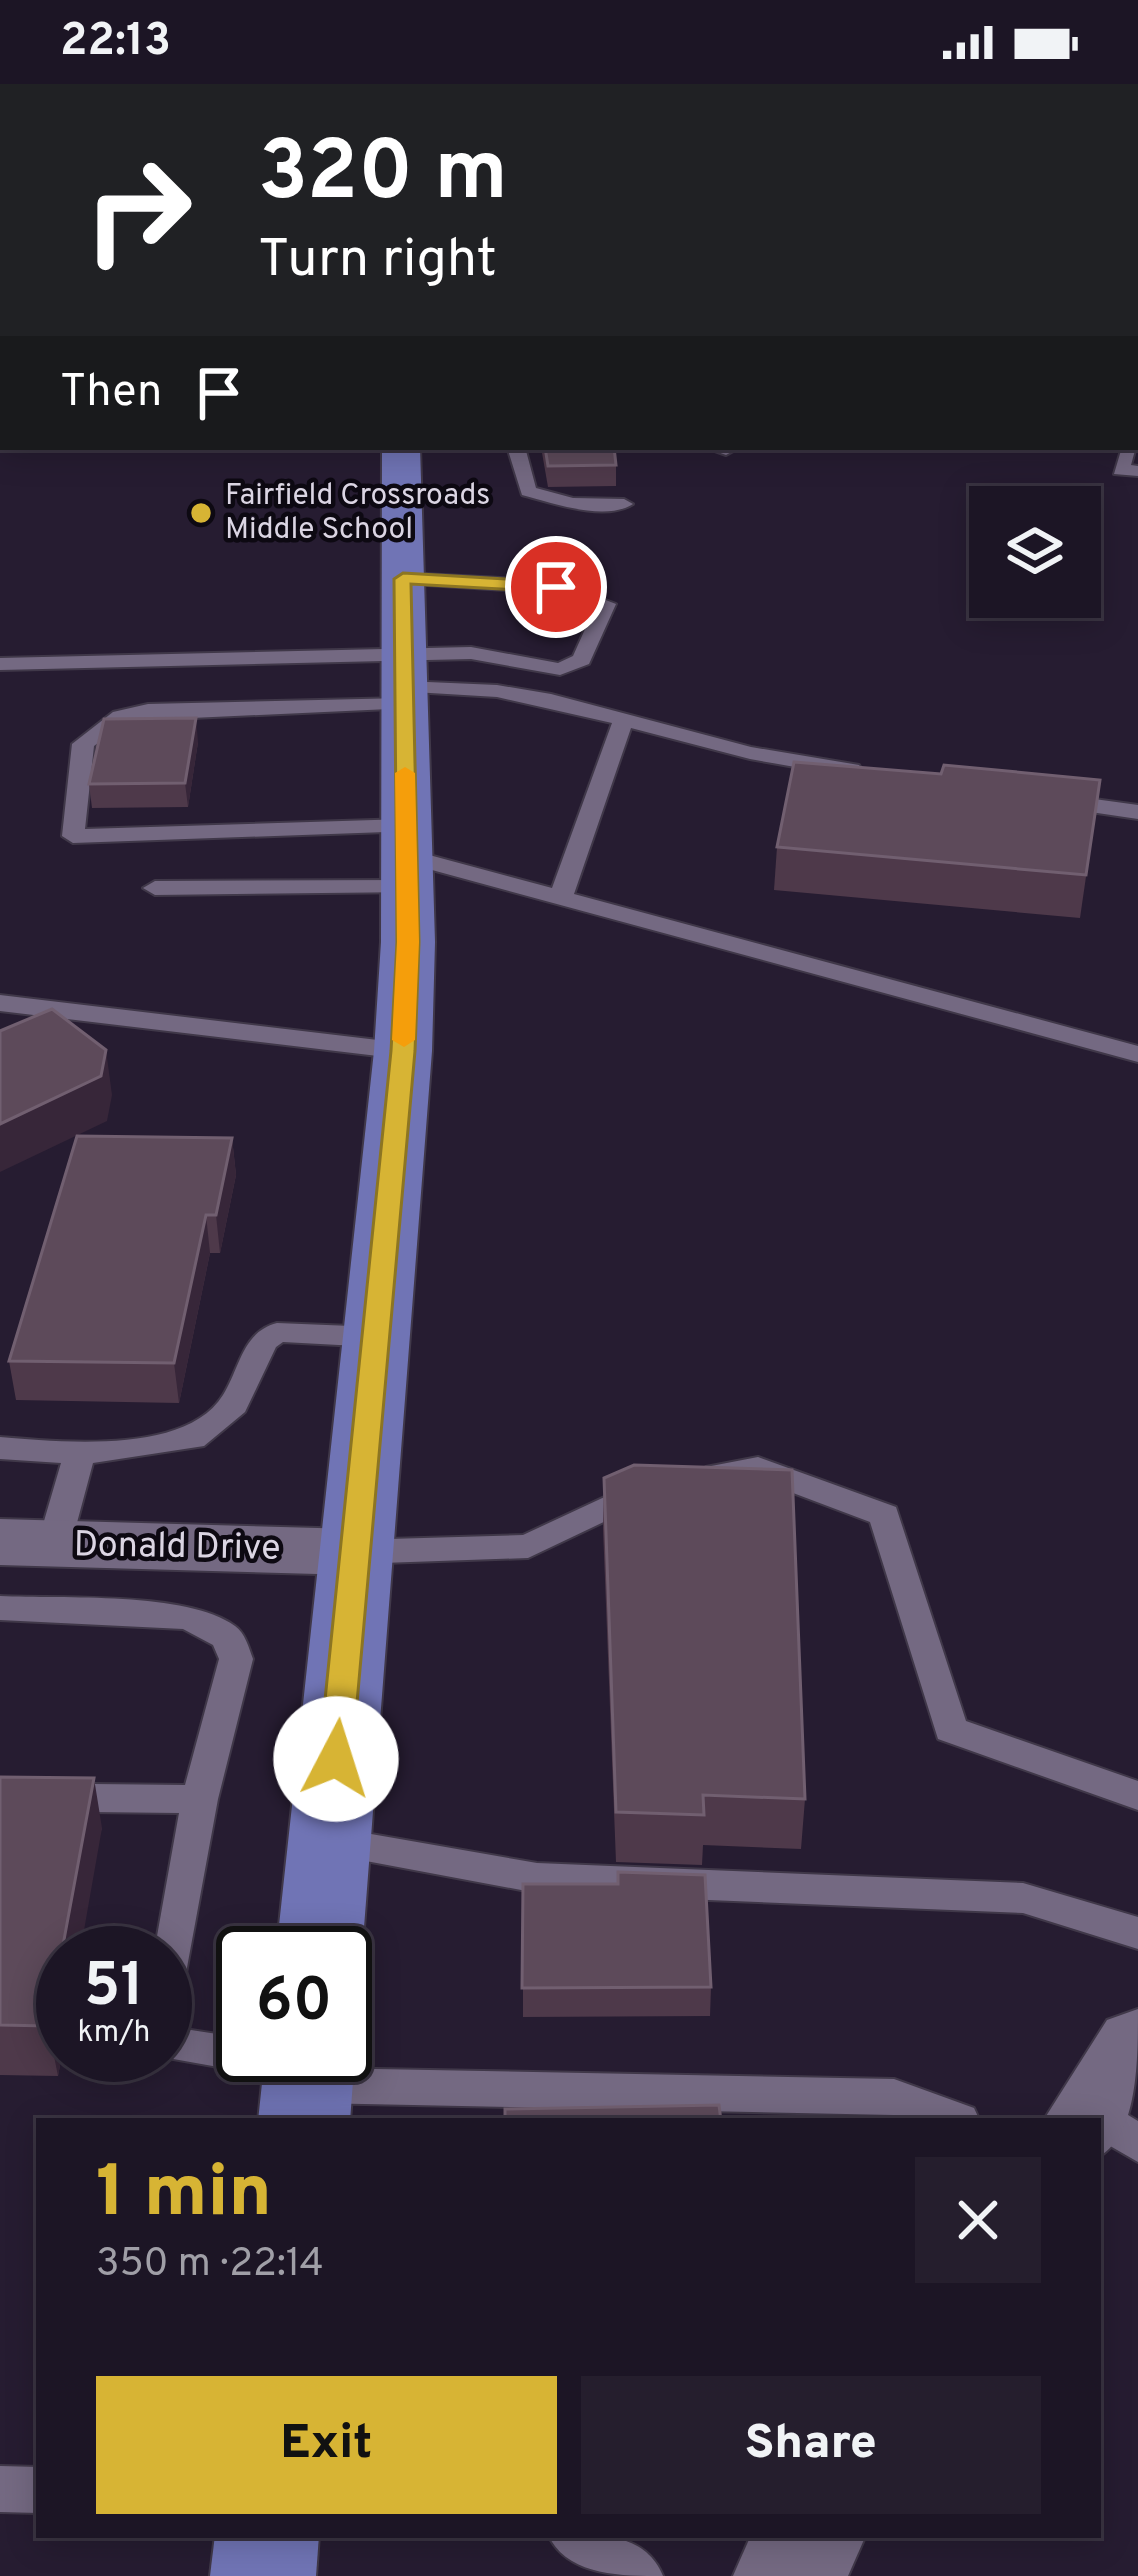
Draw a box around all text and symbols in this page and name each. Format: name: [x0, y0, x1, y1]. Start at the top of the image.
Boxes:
text: 22:13: [60, 14, 171, 71]
text: 320 m: [258, 123, 508, 229]
icon: right: [60, 132, 216, 288]
text: Turn right: [258, 227, 497, 296]
icon: arrive: [186, 360, 252, 426]
text: Then: [60, 365, 162, 422]
place label: Fairfield Crossroads Middle School: [225, 478, 490, 549]
map controls: [969, 486, 1101, 618]
button: layers: [969, 486, 1101, 618]
marker: Fairfield Crossroads Middle School: [188, 500, 214, 526]
pin: [505, 536, 607, 638]
icon: arrive: [523, 554, 589, 620]
street label: Donald Drive: [73, 1523, 281, 1573]
position arrow: [273, 1696, 399, 1822]
speed limit sign: 60: [216, 1926, 372, 2082]
text: 51: [84, 1951, 144, 2027]
text: km/h: [78, 2015, 150, 2052]
text: 1 min: [96, 2150, 272, 2242]
button: close: [915, 2157, 1041, 2283]
text: 350 m · 22:14: [96, 2241, 324, 2290]
button: Exit: [96, 2376, 557, 2514]
button: Share: [581, 2376, 1041, 2514]

